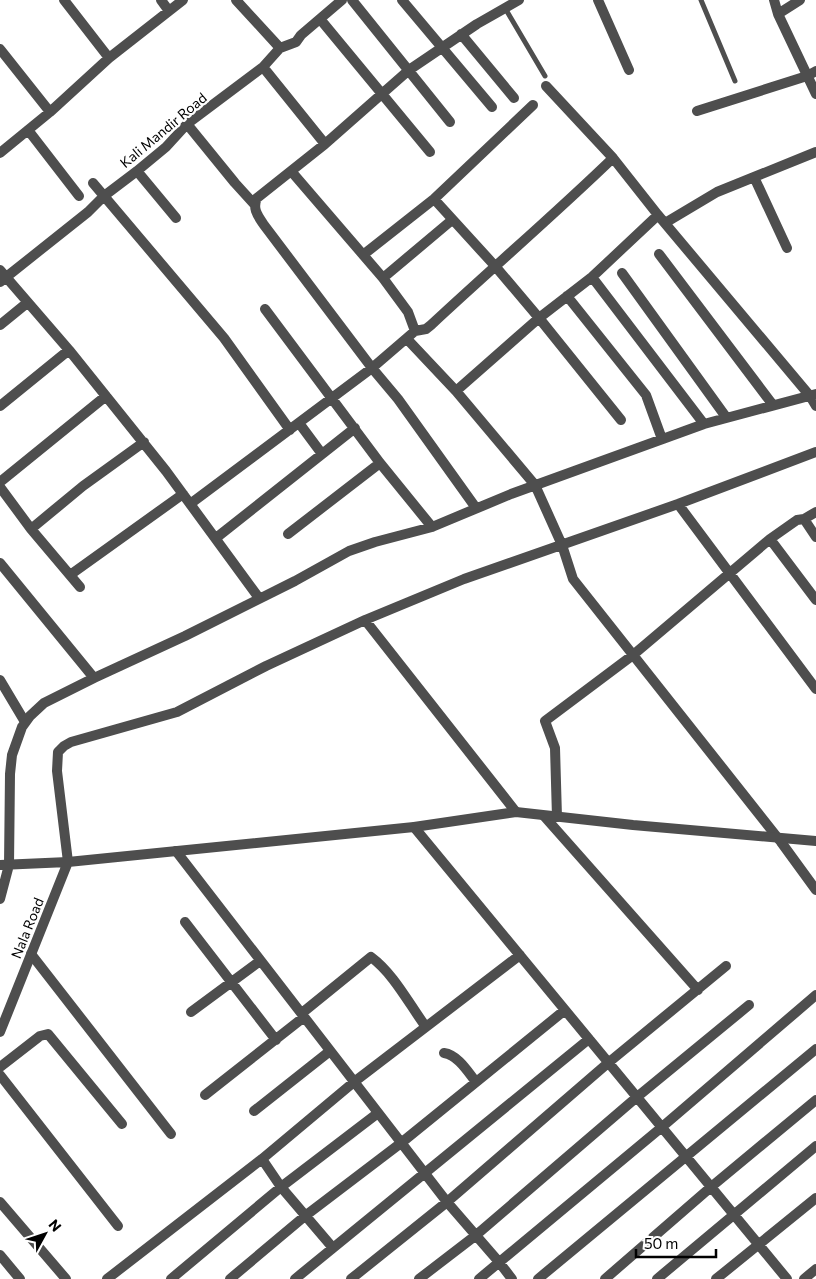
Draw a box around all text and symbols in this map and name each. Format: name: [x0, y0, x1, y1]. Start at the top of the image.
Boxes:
street label: Kali Mandir Road: [116, 89, 210, 171]
street label: Nala Road: [7, 895, 47, 961]
north arrow: [20, 1209, 70, 1259]
text: N: [45, 1216, 65, 1235]
scale bar: [636, 1226, 716, 1258]
text: 50 m: [644, 1234, 678, 1252]

